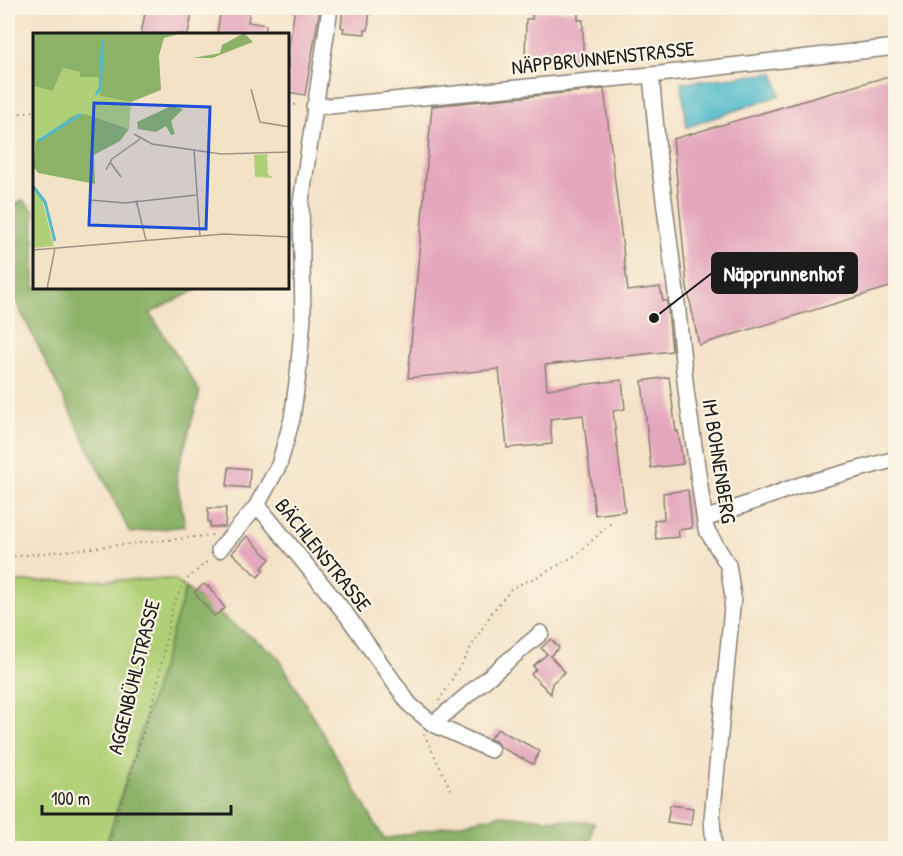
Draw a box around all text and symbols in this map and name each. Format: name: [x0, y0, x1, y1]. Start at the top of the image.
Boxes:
inset map: [33, 33, 290, 290]
street label: NÄPPBRUNNENSTRASSE: [510, 33, 696, 82]
callout: Näpprunnenhof: [712, 253, 857, 293]
text: Näpprunnenhof: [723, 258, 846, 289]
street label: IM BOHNENBERG: [695, 397, 744, 525]
street label: BÄCHLENSTRASSE: [269, 492, 378, 618]
street label: AGGENBÜHLSTRASSE: [100, 596, 167, 757]
scale bar: [42, 778, 231, 816]
text: 100 m: [51, 786, 90, 811]

